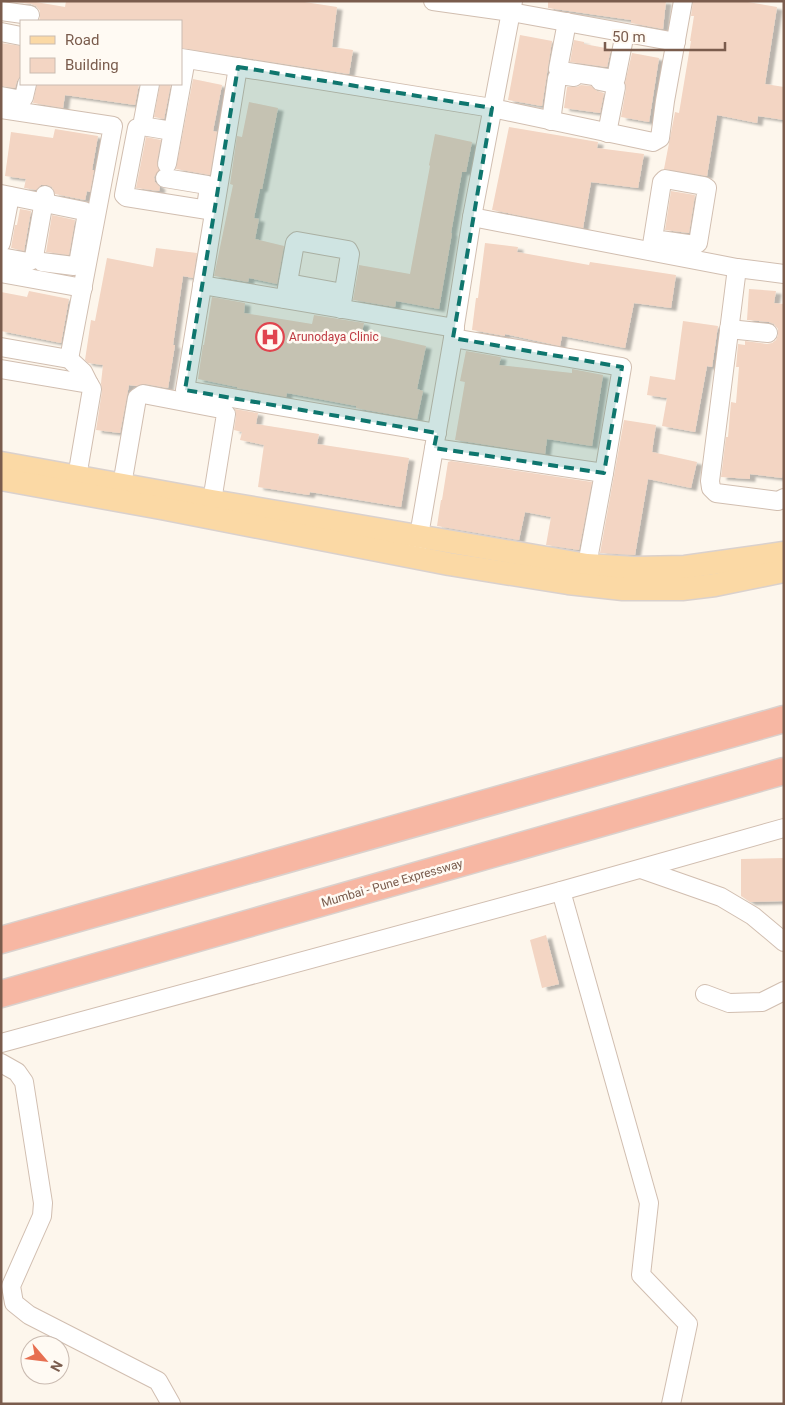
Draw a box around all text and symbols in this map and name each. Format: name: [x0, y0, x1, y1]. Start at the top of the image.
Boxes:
legend: [20, 20, 182, 85]
scale bar: [605, 20, 725, 52]
text: 50 m: [612, 28, 646, 46]
text: Road: [65, 31, 99, 49]
text: Building: [65, 56, 119, 74]
hospital icon: Arunodaya Clinic: [255, 322, 285, 352]
place label: Arunodaya Clinic: [289, 330, 379, 344]
street label: Mumbai - Pune Expressway: [320, 856, 465, 910]
north arrow: [20, 1335, 70, 1385]
text: N: [47, 1358, 66, 1374]

